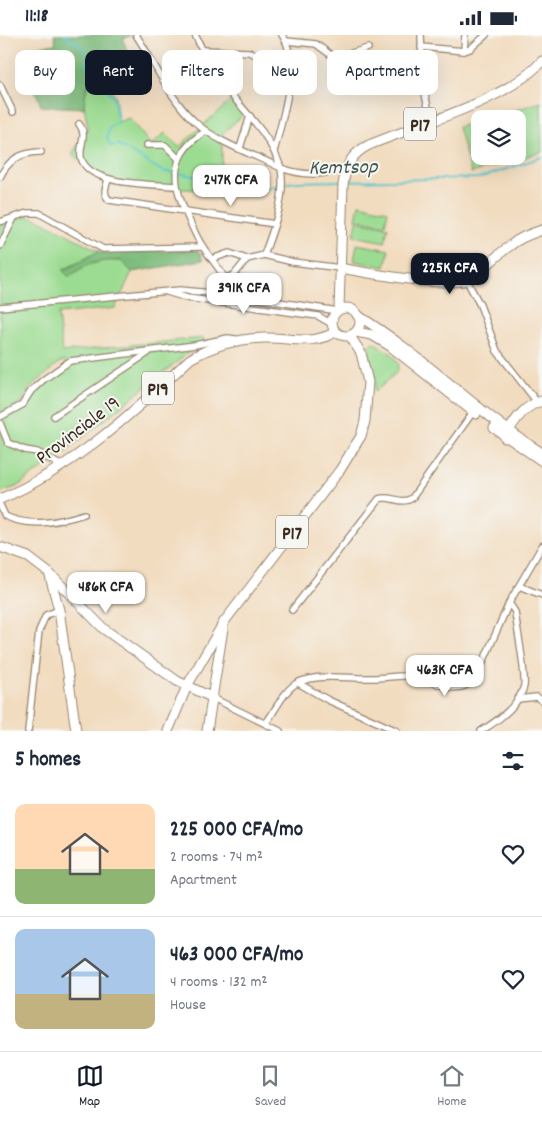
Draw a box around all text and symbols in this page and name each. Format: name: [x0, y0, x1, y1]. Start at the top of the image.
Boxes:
text: 11:18: [25, 4, 48, 31]
chip: Buy: [15, 50, 75, 95]
chip: Rent: [85, 50, 152, 95]
chip: Filters: [162, 50, 243, 95]
chip: New: [253, 50, 317, 95]
chip: Apartment: [327, 50, 438, 95]
road number: P17: [404, 107, 436, 141]
map controls: [471, 110, 526, 165]
button: layers: [471, 110, 526, 165]
water label: Kemtsop: [308, 153, 379, 185]
pin: 247K CFA: [179, 165, 283, 207]
text: 247K CFA: [204, 169, 258, 192]
pin: 225K CFA: [398, 253, 502, 295]
text: 225K CFA: [422, 257, 478, 280]
pin: 391K CFA: [192, 273, 296, 315]
text: 391K CFA: [218, 277, 270, 300]
road number: P19: [142, 371, 174, 404]
street label: Provinciale 19: [31, 390, 127, 472]
road number: P17: [276, 516, 308, 549]
pin: 486K CFA: [54, 571, 158, 614]
text: 486K CFA: [78, 576, 134, 599]
pin: 463K CFA: [393, 655, 497, 697]
text: 463K CFA: [417, 659, 473, 682]
text: 5 homes: [15, 746, 81, 776]
icon: filters: [499, 747, 527, 775]
text: 225 000 CFA/mo: [170, 816, 303, 846]
icon: home: [55, 824, 115, 884]
icon: heart: [499, 840, 527, 868]
text: 2 rooms · 74 m²: [170, 846, 263, 869]
text: Apartment: [170, 869, 237, 892]
text: 463 000 CFA/mo: [170, 941, 303, 971]
icon: home: [55, 949, 115, 1009]
icon: heart: [499, 965, 527, 993]
text: 4 rooms · 132 m²: [170, 971, 267, 994]
text: House: [170, 994, 206, 1017]
tab: Map: [76, 1062, 104, 1112]
tab: Saved: [255, 1062, 286, 1112]
tab: Home: [437, 1062, 466, 1112]

